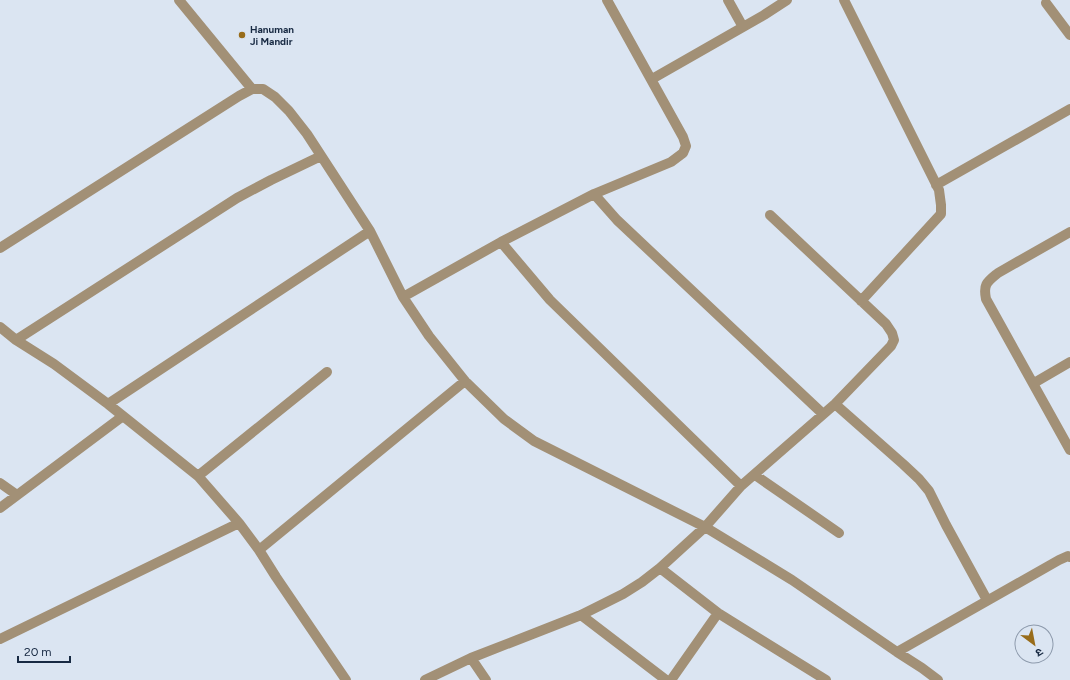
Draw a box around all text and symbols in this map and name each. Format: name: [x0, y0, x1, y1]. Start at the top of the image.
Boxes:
place label: Hanuman Ji Mandir: [250, 23, 294, 48]
marker: Hanuman Ji Mandir: [237, 30, 247, 40]
north arrow: [1014, 624, 1054, 664]
scale bar: [18, 638, 70, 664]
text: 20 m: [24, 645, 52, 659]
text: उ: [1032, 645, 1045, 660]

